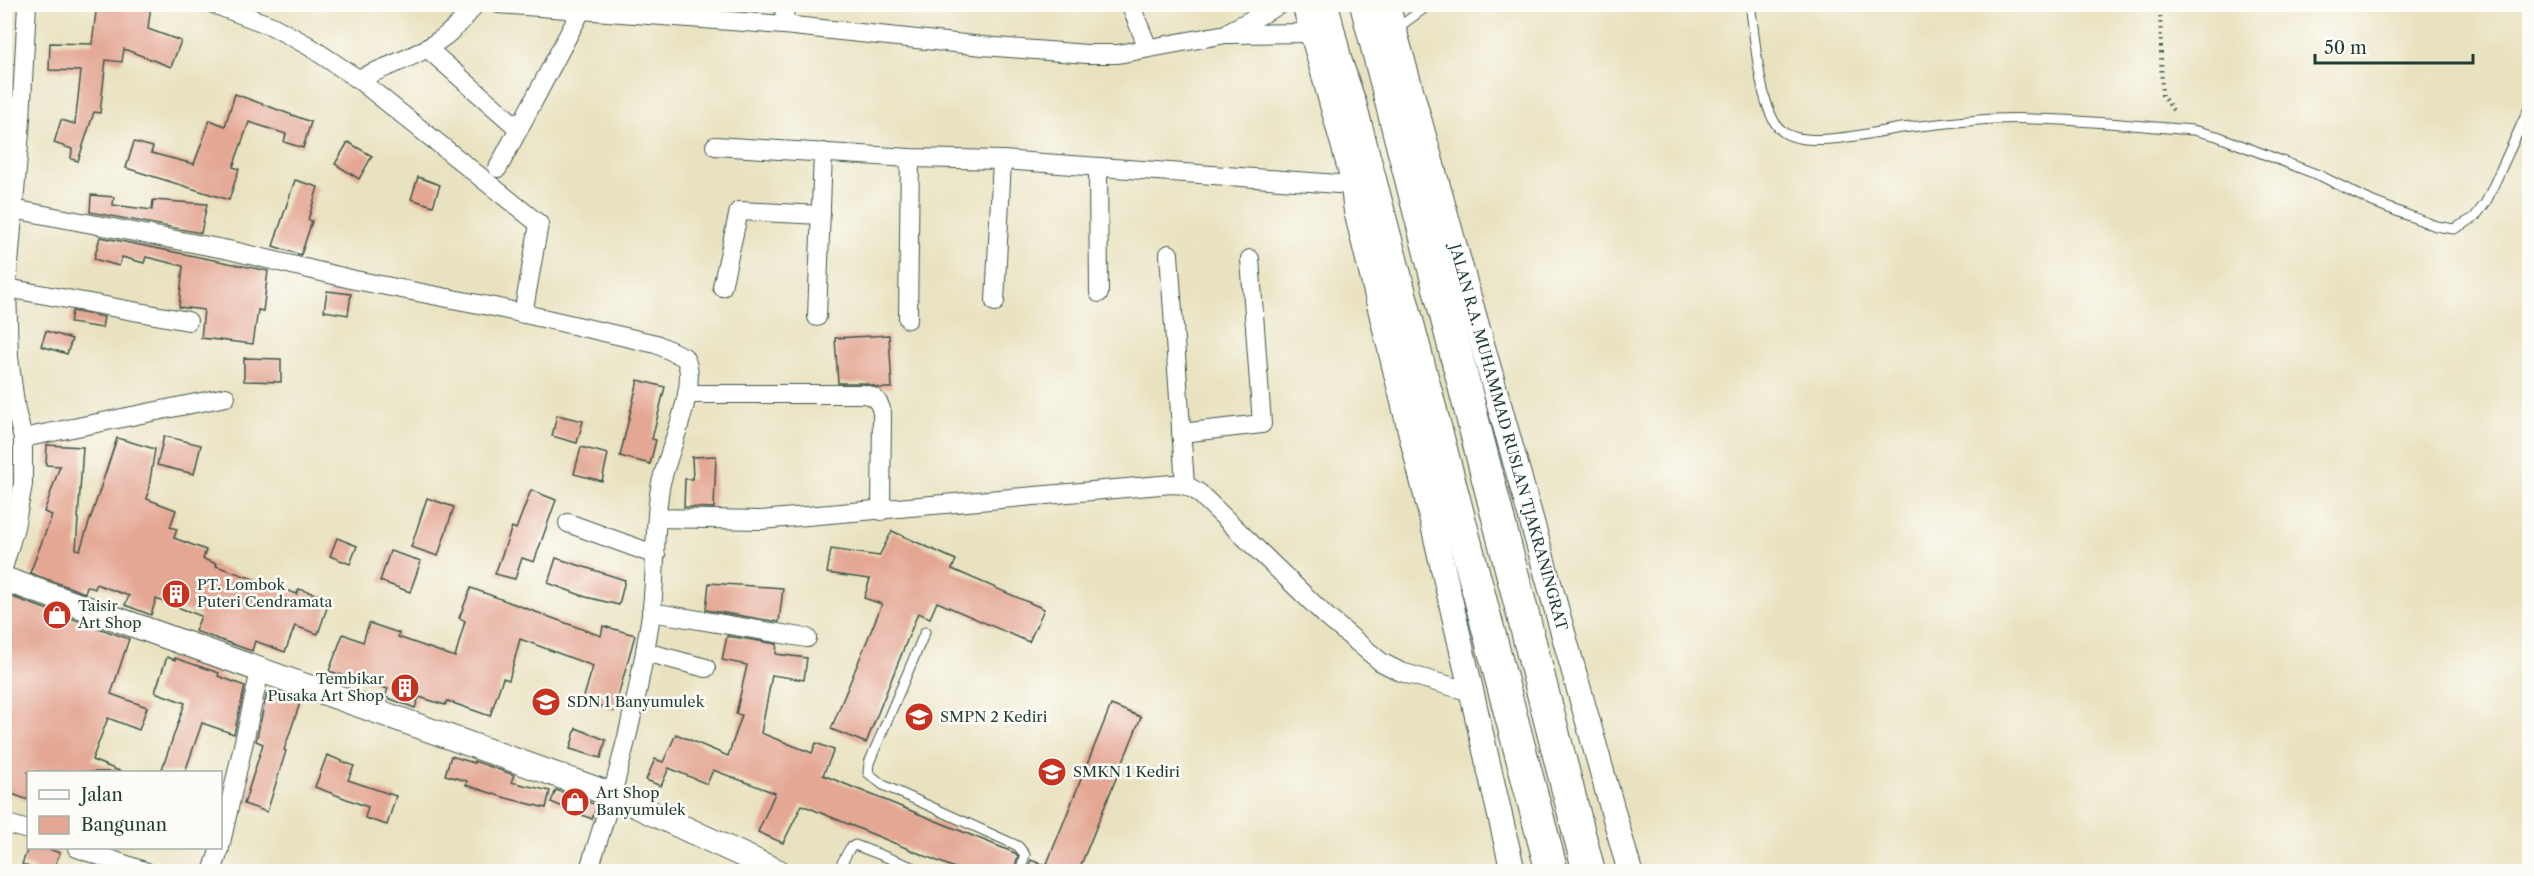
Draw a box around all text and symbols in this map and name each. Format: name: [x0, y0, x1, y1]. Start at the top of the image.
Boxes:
scale bar: [2315, 27, 2472, 65]
text: 50 m: [2324, 37, 2367, 59]
street label: JALAN R.A. MUHAMMAD RUSLAN TJAKRANINGRAT: [1445, 240, 1572, 633]
place label: PT. Lombok Puteri Cendramata: [197, 575, 333, 611]
building icon: PT. Lombok Puteri Cendramata: [160, 578, 192, 610]
place label: Taisir Art Shop: [77, 596, 142, 632]
shop icon: Taisir Art Shop: [41, 599, 73, 631]
place label: Tembikar Pusaka Art Shop: [267, 669, 385, 705]
building icon: Tembikar Pusaka Art Shop: [389, 672, 421, 704]
school or university icon: SDN 1 Banyumulek: [530, 686, 562, 718]
place label: SDN 1 Banyumulek: [567, 692, 706, 711]
school or university icon: SMPN 2 Kediri: [903, 701, 935, 733]
place label: SMPN 2 Kediri: [940, 707, 1048, 726]
school or university icon: SMKN 1 Kediri: [1036, 756, 1068, 788]
place label: SMKN 1 Kediri: [1073, 762, 1180, 781]
legend: [27, 771, 222, 849]
place label: Art Shop Banyumulek: [595, 783, 687, 819]
text: Jalan: [78, 784, 123, 806]
shop icon: Art Shop Banyumulek: [559, 786, 591, 818]
text: Bangunan: [81, 814, 167, 836]

